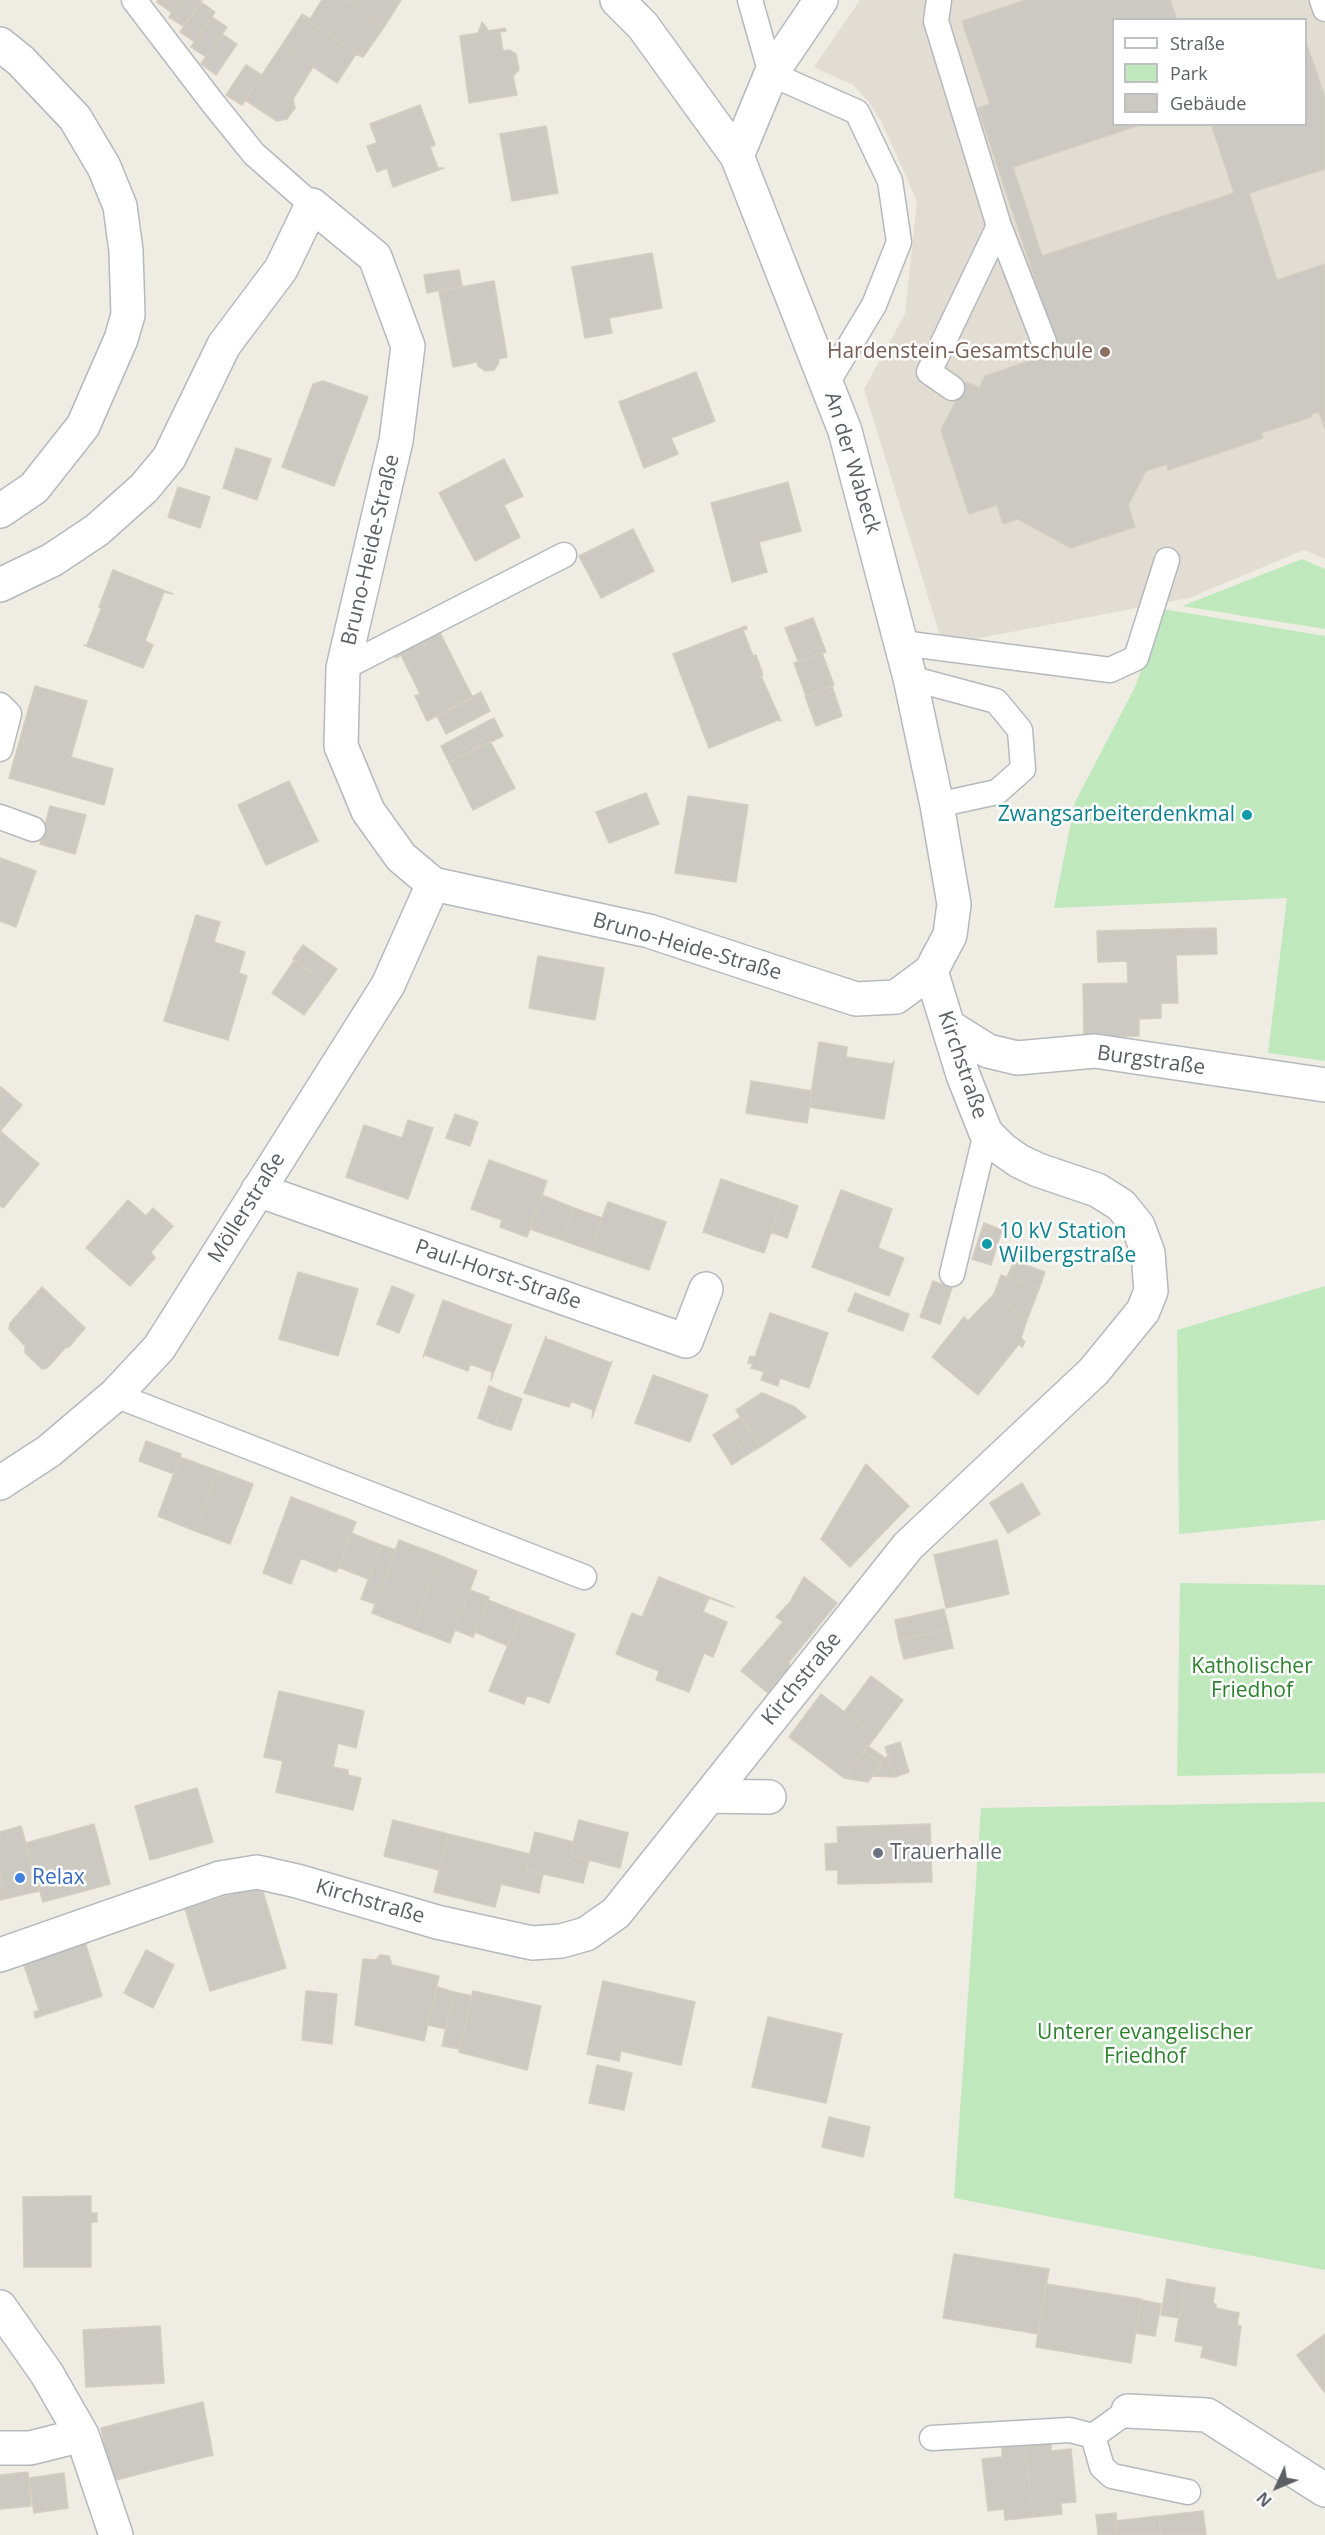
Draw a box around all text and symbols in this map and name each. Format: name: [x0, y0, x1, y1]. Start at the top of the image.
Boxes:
legend: [1112, 18, 1307, 126]
text: Straße: [1170, 31, 1225, 55]
text: Park: [1170, 61, 1208, 85]
text: Gebäude: [1170, 91, 1246, 115]
place label: Hardenstein-Gesamtschule: [827, 339, 1093, 365]
marker: Hardenstein-Gesamtschule: [1098, 345, 1112, 359]
street label: An der Wabeck: [818, 389, 886, 537]
street label: Bruno-Heide-Straße: [337, 452, 405, 648]
place label: Zwangsarbeiterdenkmal: [998, 802, 1235, 828]
marker: Zwangsarbeiterdenkmal: [1240, 808, 1254, 822]
street label: Bruno-Heide-Straße: [590, 908, 784, 986]
street label: Kirchstraße: [932, 1008, 992, 1122]
street label: Burgstraße: [1095, 1041, 1207, 1081]
street label: Möllerstraße: [203, 1148, 291, 1268]
place label: 10 kV Station Wilbergstraße: [999, 1219, 1136, 1269]
street label: Paul-Horst-Straße: [411, 1235, 585, 1315]
marker: 10 kV Station Wilbergstraße: [980, 1237, 994, 1251]
street label: Kirchstraße: [757, 1627, 847, 1731]
park label: Katholischer Friedhof: [1191, 1654, 1313, 1704]
place label: Trauerhalle: [890, 1840, 1002, 1866]
marker: Trauerhalle: [871, 1846, 885, 1860]
place label: Relax: [32, 1865, 85, 1891]
marker: Relax: [13, 1871, 27, 1885]
street label: Kirchstraße: [313, 1874, 427, 1930]
park label: Unterer evangelischer Friedhof: [1037, 2020, 1253, 2070]
north arrow: [1247, 2457, 1307, 2517]
text: N: [1252, 2487, 1276, 2512]

